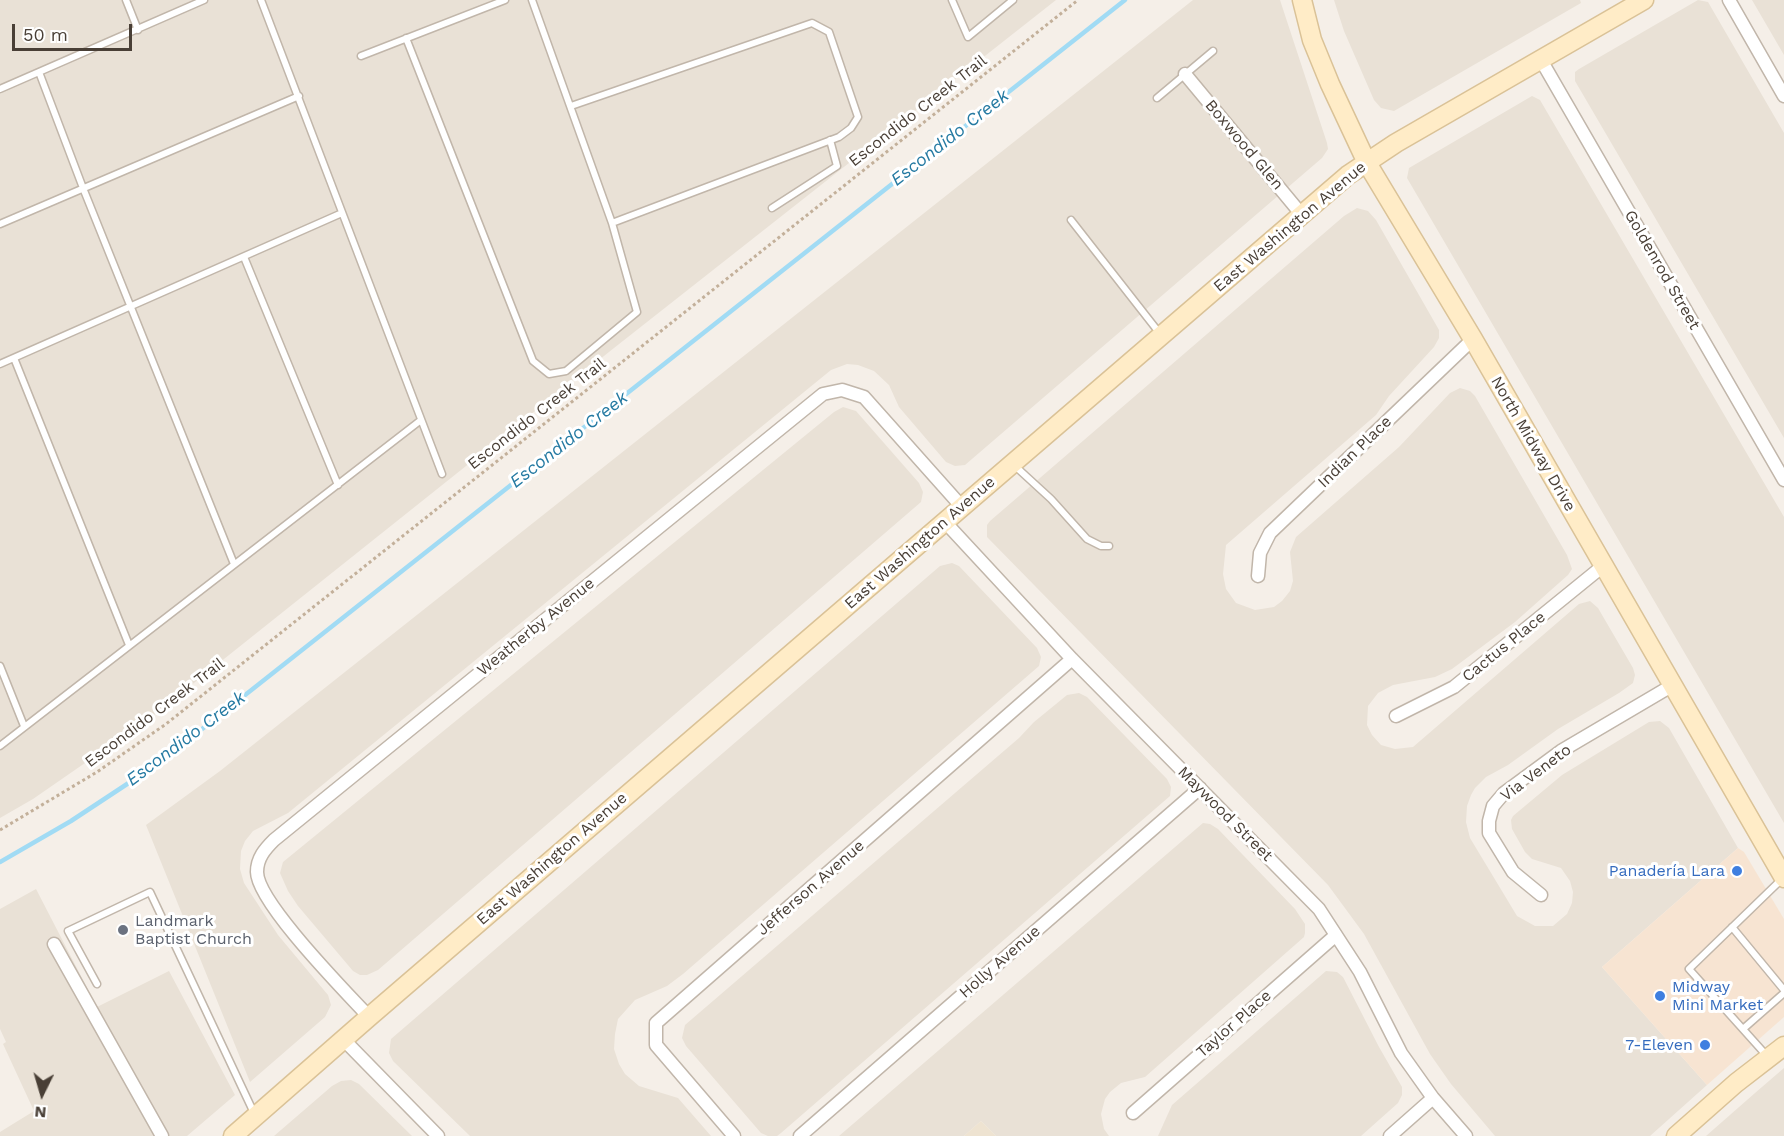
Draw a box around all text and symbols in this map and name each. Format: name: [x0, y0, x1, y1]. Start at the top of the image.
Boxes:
scale bar: [15, 12, 135, 50]
text: 50 m: [23, 24, 68, 45]
street label: Escondido Creek Trail: [845, 51, 991, 171]
water label: Escondido Creek: [887, 85, 1013, 191]
street label: Boxwood Glen: [1201, 96, 1287, 194]
street label: East Washington Avenue: [1210, 158, 1370, 296]
street label: Goldenrod Street: [1620, 207, 1704, 333]
street label: Escondido Creek Trail: [464, 354, 610, 474]
street label: North Midway Drive: [1487, 373, 1579, 515]
water label: Escondido Creek: [506, 387, 632, 493]
street label: Indian Place: [1314, 412, 1396, 492]
street label: East Washington Avenue: [841, 472, 999, 614]
street label: Weatherby Avenue: [474, 574, 598, 680]
street label: Cactus Place: [1459, 608, 1549, 686]
street label: Escondido Creek Trail: [81, 654, 229, 772]
water label: Escondido Creek: [122, 687, 250, 791]
street label: Via Veneto: [1497, 740, 1575, 806]
street label: Maywood Street: [1174, 763, 1276, 865]
street label: East Washington Avenue: [473, 788, 631, 930]
street label: Jefferson Avenue: [753, 836, 869, 940]
place label: Panadería Lara: [1609, 861, 1725, 881]
marker: Panadería Lara: [1730, 864, 1744, 878]
place label: Landmark Baptist Church: [135, 911, 252, 949]
street label: Holly Avenue: [956, 922, 1044, 1002]
marker: Landmark Baptist Church: [116, 923, 130, 937]
place label: Midway Mini Market: [1672, 977, 1763, 1015]
street label: Taylor Place: [1193, 986, 1275, 1062]
marker: Midway Mini Market: [1653, 989, 1667, 1003]
place label: 7-Eleven: [1625, 1035, 1693, 1055]
marker: 7-Eleven: [1698, 1038, 1712, 1052]
north arrow: [12, 1064, 72, 1124]
text: N: [34, 1102, 47, 1122]

